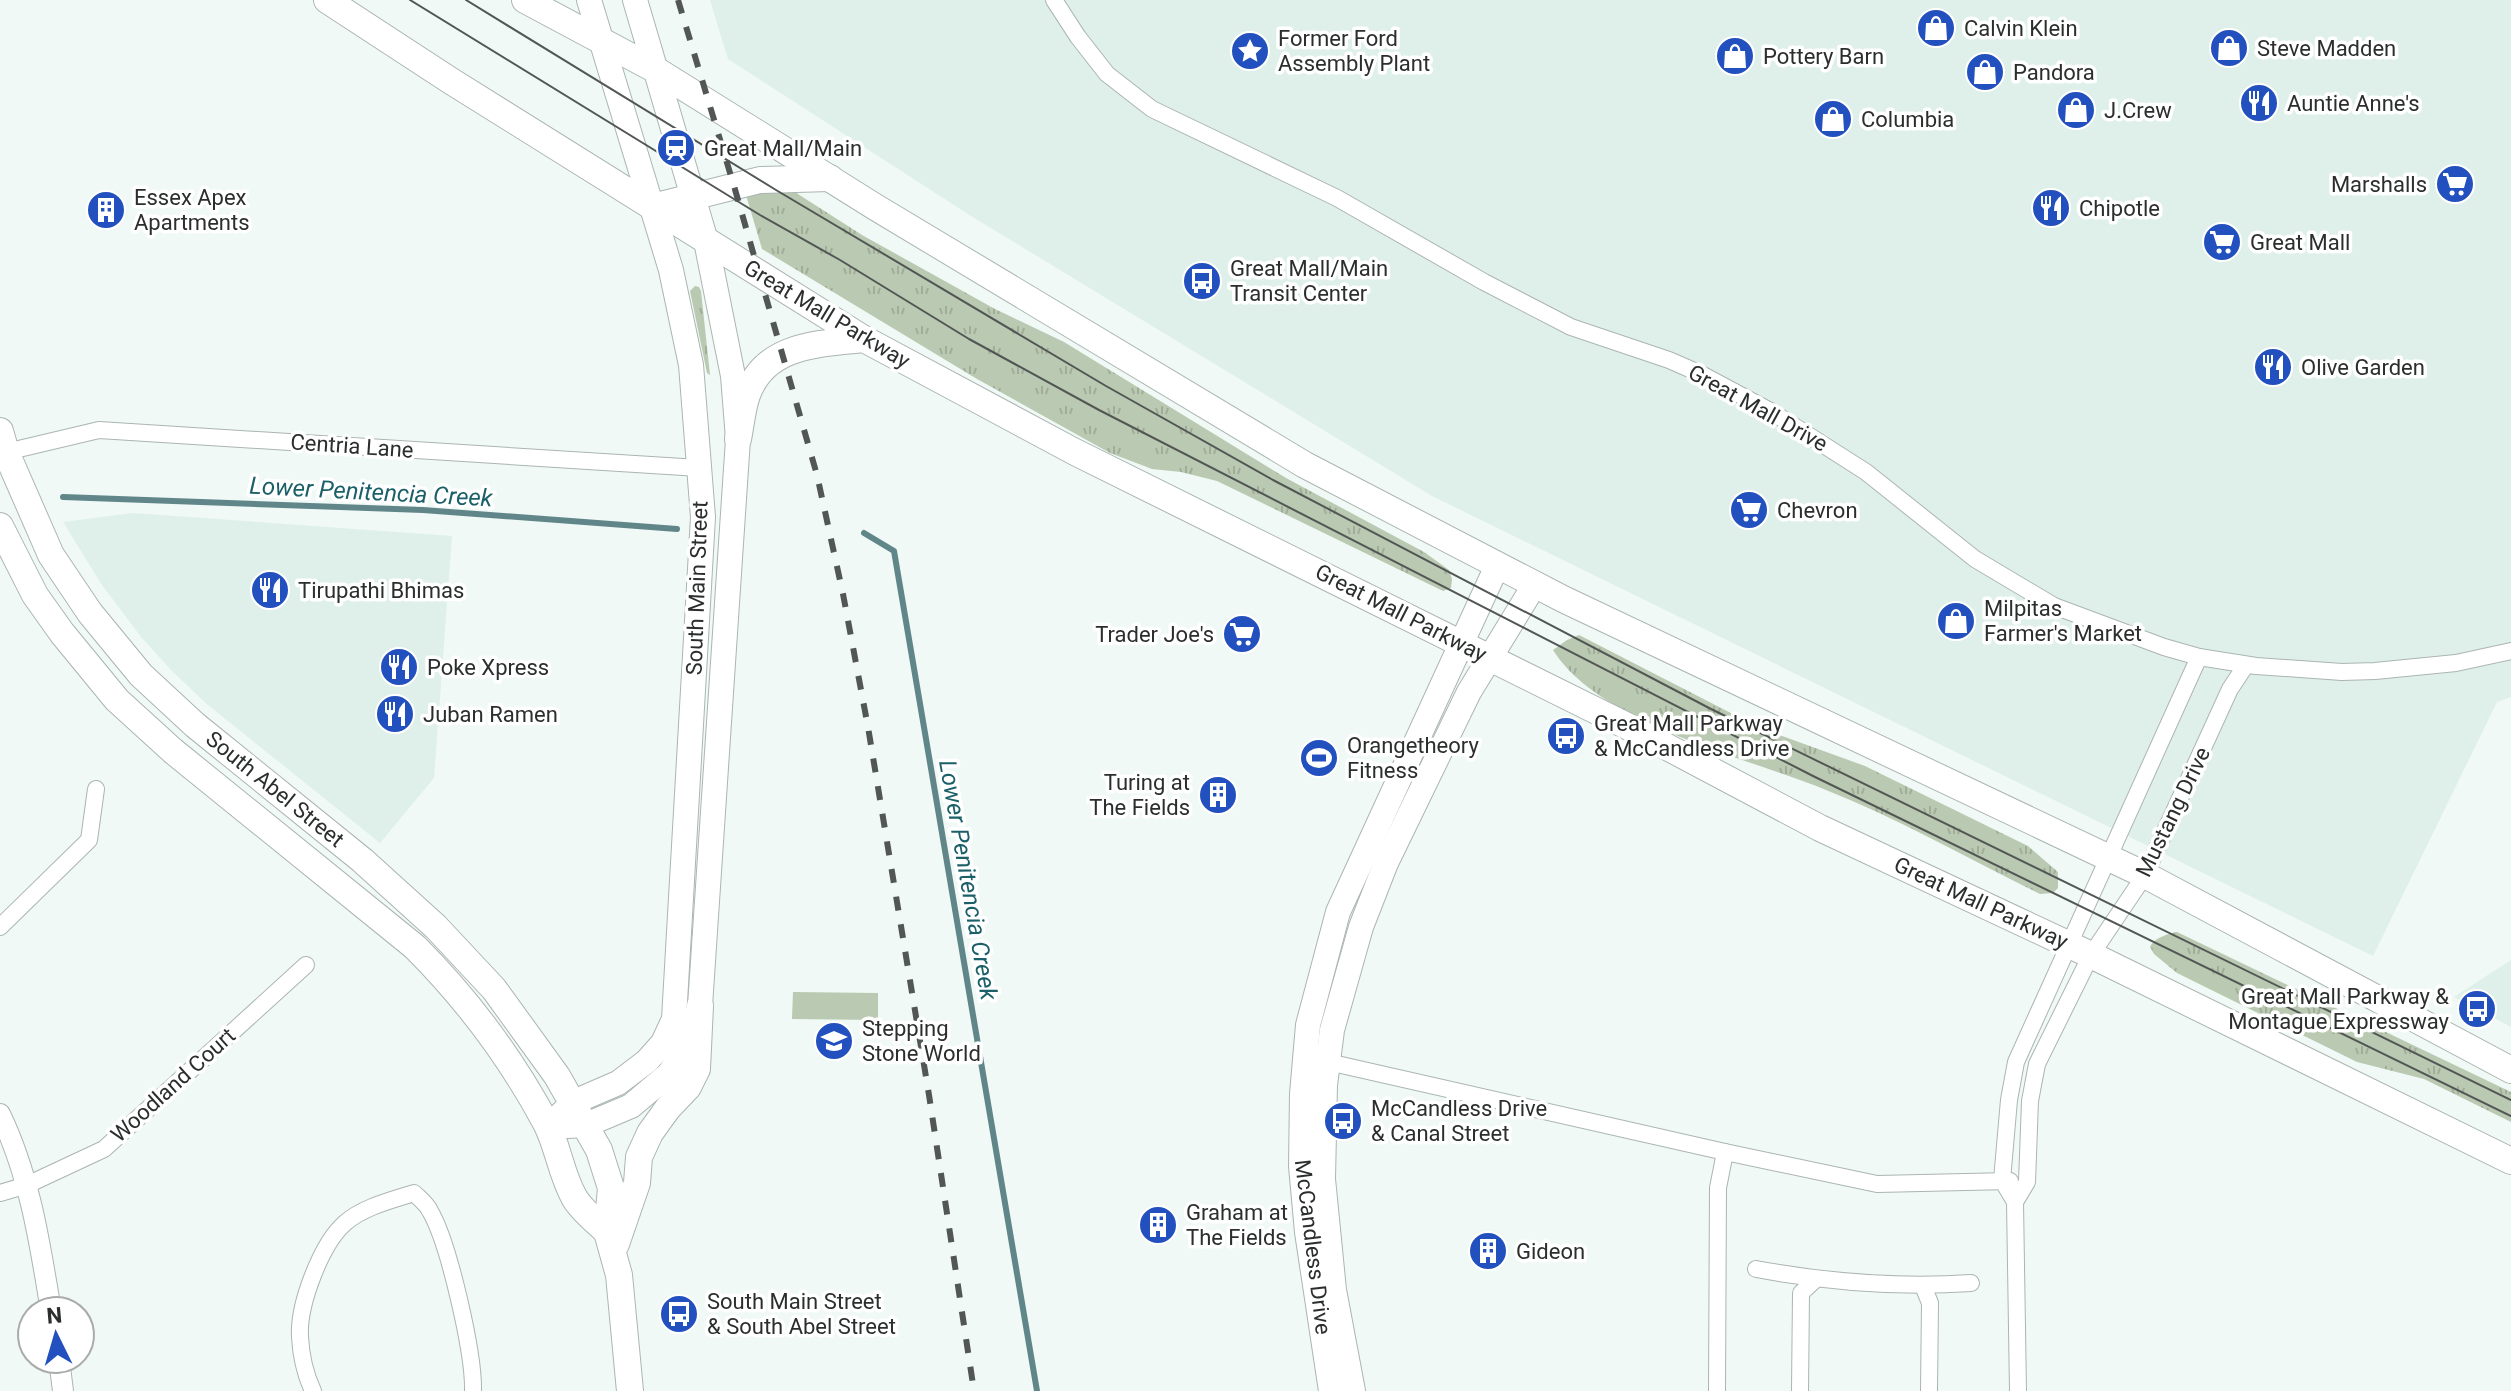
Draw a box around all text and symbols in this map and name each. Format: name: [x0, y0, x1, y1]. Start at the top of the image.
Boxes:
shop icon: Calvin Klein: [1915, 7, 1957, 49]
place label: Calvin Klein: [1964, 16, 2078, 41]
place label: Former Ford Assembly Plant: [1278, 26, 1430, 76]
shop icon: Steve Madden: [2208, 27, 2250, 69]
place icon: Former Ford Assembly Plant: [1229, 30, 1271, 72]
shop icon: Pottery Barn: [1714, 35, 1756, 77]
place label: Steve Madden: [2257, 36, 2396, 61]
place label: Pottery Barn: [1763, 44, 1884, 69]
shop icon: Pandora: [1964, 51, 2006, 93]
place label: Pandora: [2013, 60, 2095, 85]
restaurant icon: Auntie Anne's: [2238, 82, 2280, 124]
shop icon: J.Crew: [2055, 89, 2097, 131]
place label: Auntie Anne's: [2287, 91, 2420, 116]
shop icon: Columbia: [1812, 98, 1854, 140]
place label: J.Crew: [2104, 98, 2172, 123]
place label: Columbia: [1861, 107, 1954, 132]
station icon: Great Mall/Main: [655, 127, 697, 169]
place label: Great Mall/Main: [704, 136, 862, 161]
supermarket icon: Marshalls: [2434, 163, 2476, 205]
place label: Marshalls: [2331, 172, 2427, 197]
place label: Essex Apex Apartments: [134, 185, 250, 235]
restaurant icon: Chipotle: [2030, 187, 2072, 229]
building icon: Essex Apex Apartments: [85, 189, 127, 231]
place label: Chipotle: [2079, 196, 2160, 221]
supermarket icon: Great Mall: [2201, 221, 2243, 263]
place label: Great Mall: [2250, 230, 2350, 255]
street label: Great Mall Parkway: [740, 255, 915, 374]
place label: Great Mall/Main Transit Center: [1230, 256, 1388, 306]
bus stop icon: Great Mall/Main Transit Center: [1181, 260, 1223, 302]
restaurant icon: Olive Garden: [2252, 346, 2294, 388]
place label: Olive Garden: [2301, 355, 2425, 380]
street label: Great Mall Drive: [1684, 359, 1832, 457]
street label: Centria Lane: [290, 429, 414, 463]
water label: Lower Penitencia Creek: [249, 472, 494, 512]
supermarket icon: Chevron: [1728, 489, 1770, 531]
place label: Chevron: [1777, 498, 1858, 523]
street label: South Main Street: [681, 500, 713, 676]
street label: Great Mall Parkway: [1311, 559, 1491, 667]
restaurant icon: Tirupathi Bhimas: [249, 569, 291, 611]
place label: Tirupathi Bhimas: [298, 578, 464, 603]
place label: Milpitas Farmer's Market: [1984, 596, 2142, 646]
shop icon: Milpitas Farmer's Market: [1935, 600, 1977, 642]
supermarket icon: Trader Joe's: [1221, 613, 1263, 655]
place label: Trader Joe's: [1095, 622, 1214, 647]
restaurant icon: Poke Xpress: [378, 646, 420, 688]
place label: Poke Xpress: [427, 655, 549, 680]
restaurant icon: Juban Ramen: [374, 693, 416, 735]
place label: Juban Ramen: [423, 702, 558, 727]
place label: Great Mall Parkway & McCandless Drive: [1594, 711, 1789, 761]
bus stop icon: Great Mall Parkway & McCandless Drive: [1545, 715, 1587, 757]
street label: South Abel Street: [201, 726, 349, 852]
place label: Orangetheory Fitness: [1347, 733, 1479, 783]
sports icon: Orangetheory Fitness: [1298, 737, 1340, 779]
street label: Mustang Drive: [2131, 743, 2215, 881]
water label: Lower Penitencia Creek: [933, 758, 1003, 1003]
place label: Turing at The Fields: [1089, 770, 1190, 820]
building icon: Turing at The Fields: [1197, 774, 1239, 816]
street label: Great Mall Parkway: [1890, 852, 2072, 955]
place label: Great Mall Parkway & Montague Expressway: [2228, 984, 2450, 1034]
bus stop icon: Great Mall Parkway & Montague Expressway: [2456, 988, 2498, 1030]
place label: Stepping Stone World: [862, 1016, 981, 1066]
school or university icon: Stepping Stone World: [813, 1020, 855, 1062]
street label: Woodland Court: [106, 1023, 240, 1147]
place label: McCandless Drive & Canal Street: [1371, 1096, 1547, 1146]
bus stop icon: McCandless Drive & Canal Street: [1322, 1100, 1364, 1142]
street label: McCandless Drive: [1290, 1158, 1336, 1336]
place label: Graham at The Fields: [1186, 1200, 1288, 1250]
building icon: Graham at The Fields: [1137, 1204, 1179, 1246]
building icon: Gideon: [1467, 1230, 1509, 1272]
place label: Gideon: [1516, 1239, 1585, 1264]
place label: South Main Street & South Abel Street: [707, 1289, 896, 1339]
bus stop icon: South Main Street & South Abel Street: [658, 1293, 700, 1335]
north arrow: [16, 1295, 96, 1375]
text: N: [45, 1302, 63, 1329]

